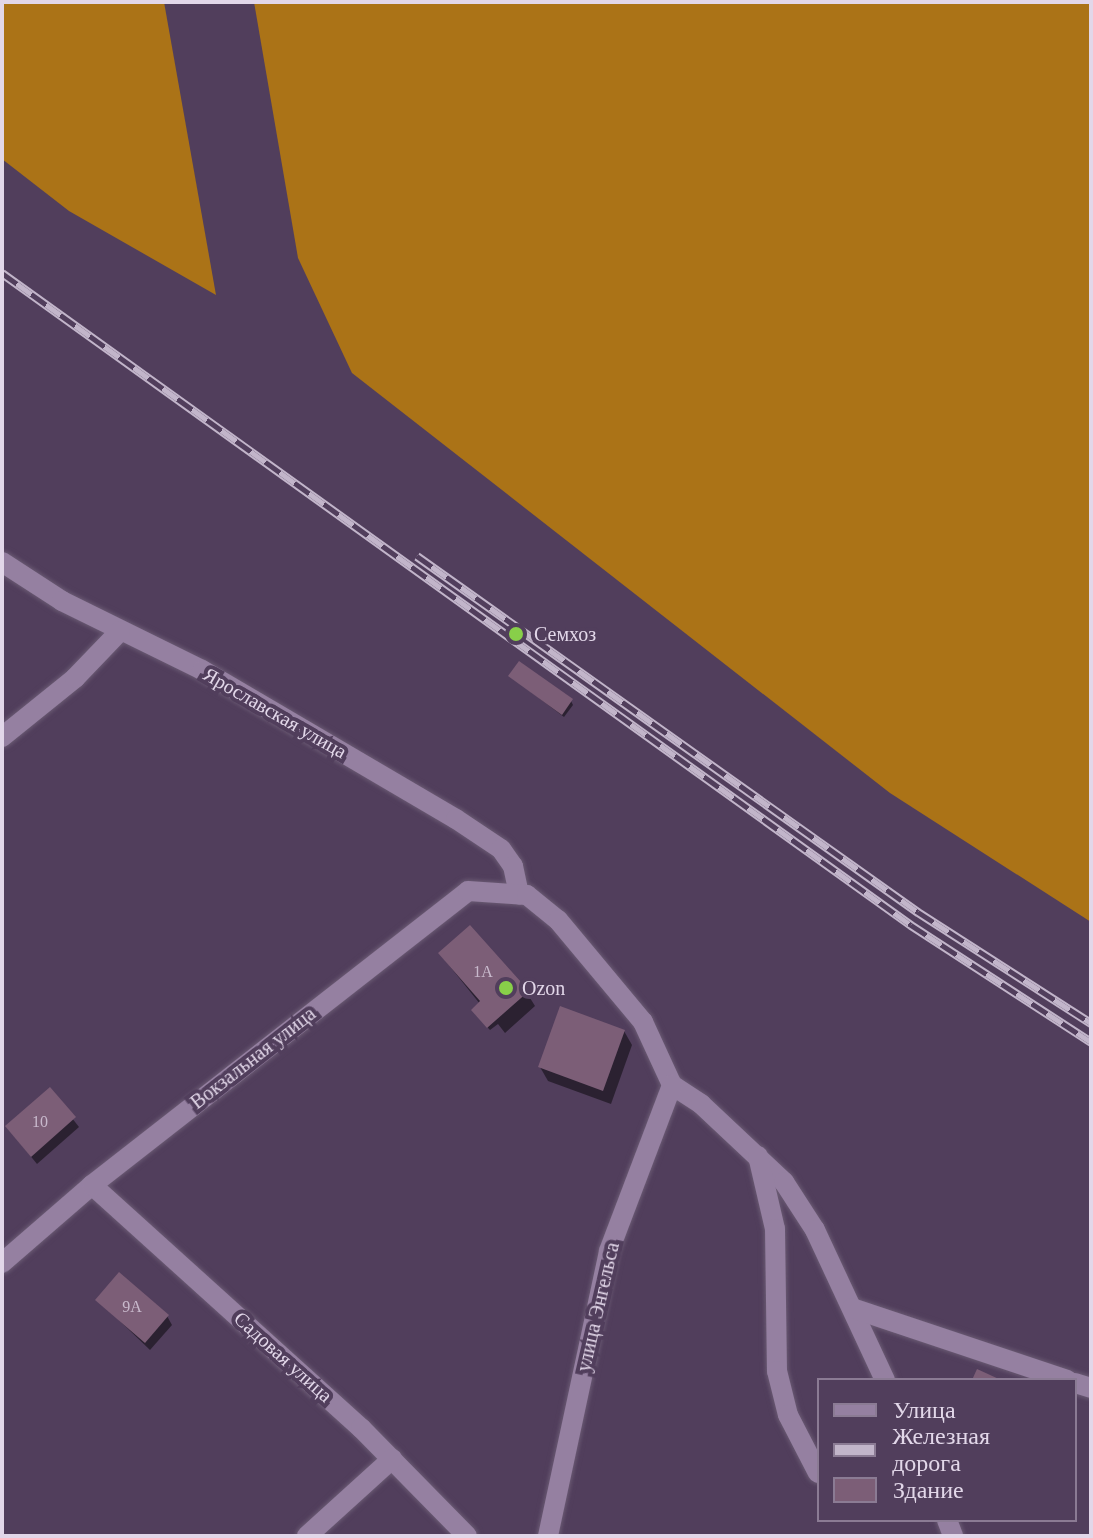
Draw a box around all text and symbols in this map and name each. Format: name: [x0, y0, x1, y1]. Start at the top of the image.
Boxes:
place label: Семхоз: [534, 622, 596, 646]
marker: Семхоз: [505, 623, 527, 645]
street label: Ярославская улица: [199, 662, 351, 764]
house number: 1А: [473, 962, 493, 982]
place label: Ozon: [522, 976, 565, 1000]
marker: Ozon: [497, 979, 515, 997]
street label: Вокзальная улица: [186, 1002, 320, 1114]
house number: 10: [32, 1112, 48, 1132]
street label: улица Энгельса: [571, 1240, 625, 1374]
house number: 9А: [122, 1297, 142, 1317]
street label: Садовая улица: [229, 1307, 337, 1407]
legend: [817, 1378, 1077, 1522]
text: Улица: [893, 1397, 956, 1423]
text: Железная дорога: [892, 1423, 990, 1476]
text: Здание: [893, 1477, 964, 1503]

